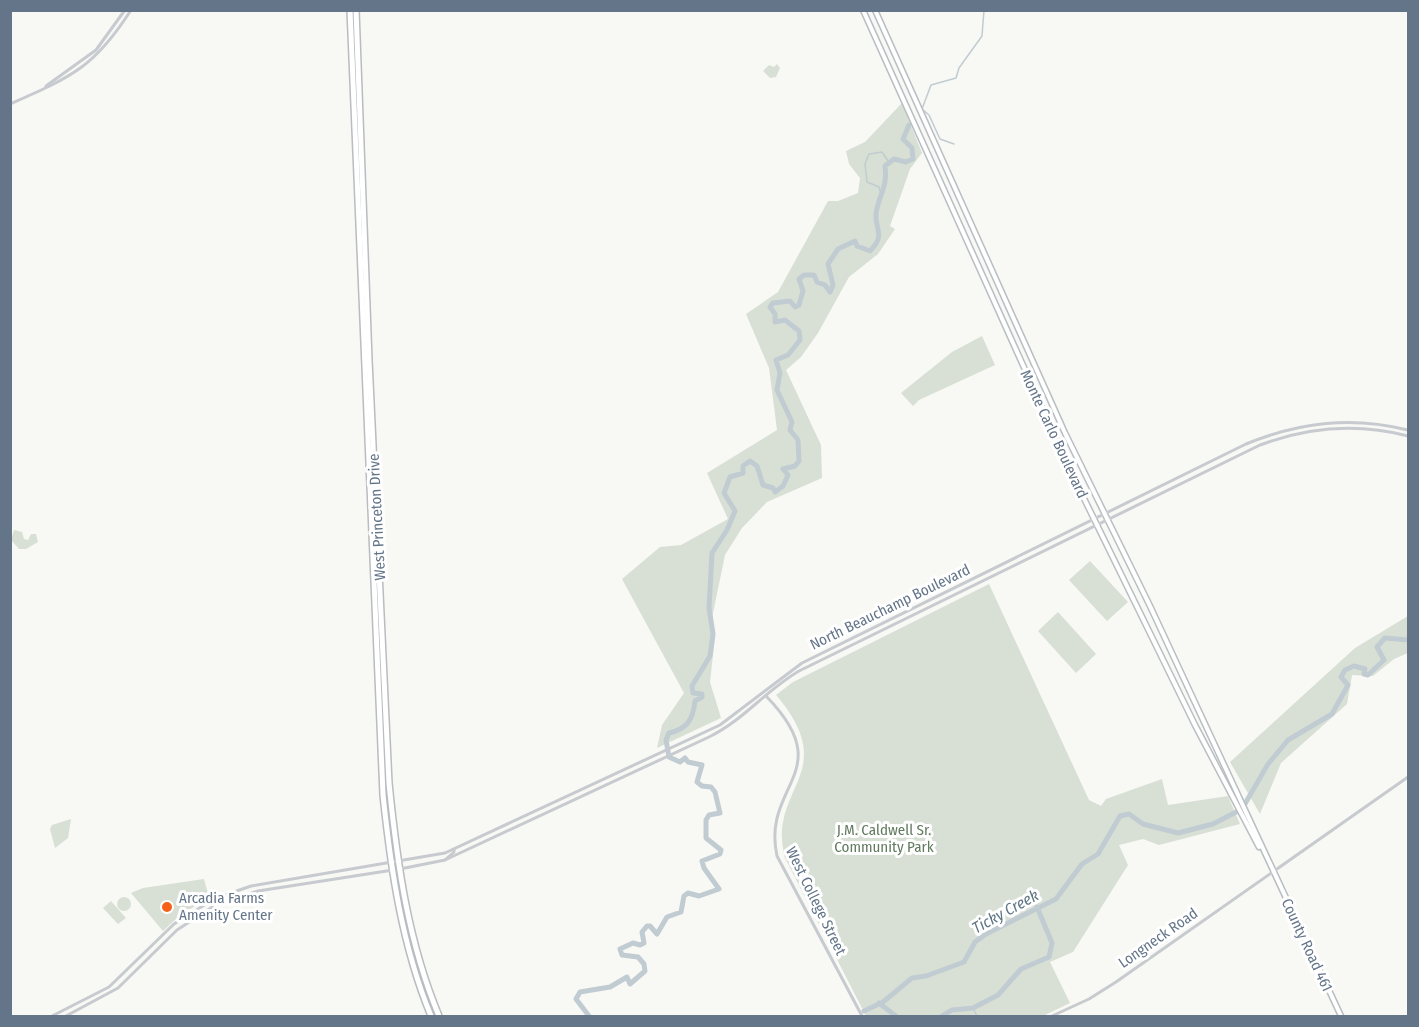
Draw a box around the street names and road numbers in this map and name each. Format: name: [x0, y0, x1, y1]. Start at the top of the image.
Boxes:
street label: Monte Carlo Boulevard: [1016, 367, 1092, 501]
street label: West Princeton Drive: [365, 453, 389, 581]
street label: North Beauchamp Boulevard: [807, 560, 973, 654]
street label: West College Street: [782, 844, 850, 958]
street label: County Road 461: [1278, 896, 1336, 994]
street label: Longneck Road: [1115, 904, 1201, 972]

